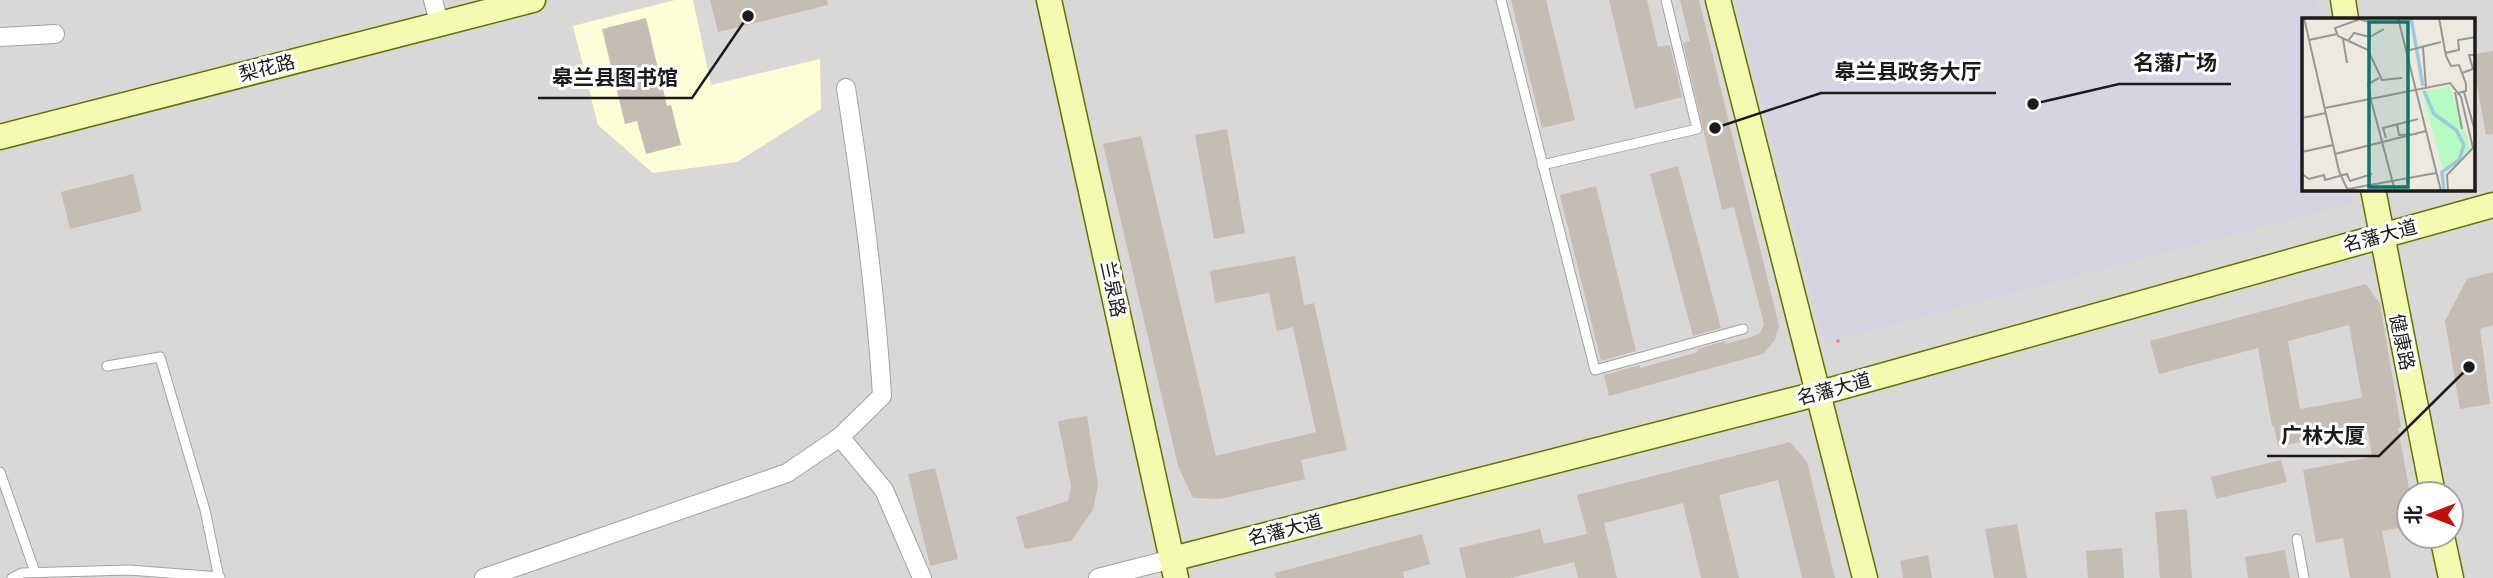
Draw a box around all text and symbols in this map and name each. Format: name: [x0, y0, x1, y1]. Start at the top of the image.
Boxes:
inset map: [2302, 18, 2476, 191]
callout: 名藩广场: [2119, 42, 2231, 84]
street label: 梨花路: [237, 50, 297, 86]
callout: 皋兰县政务大厅: [1821, 51, 1996, 93]
text: 名藩广场: [2133, 51, 2217, 75]
callout: 皋兰县图书馆: [538, 56, 692, 98]
text: 皋兰县政务大厅: [1835, 60, 1982, 84]
text: 皋兰县图书馆: [552, 66, 678, 90]
street label: 名藩大道: [2340, 215, 2420, 257]
street label: 兰泉路: [1096, 259, 1130, 319]
street label: 健康路: [2385, 312, 2419, 372]
street label: 名藩大道: [1794, 368, 1874, 410]
callout: 广林大厦: [2267, 414, 2379, 456]
text: 广林大厦: [2281, 424, 2365, 448]
north arrow: [2395, 480, 2465, 550]
text: 北: [2402, 505, 2425, 525]
street label: 名藩大道: [1245, 510, 1325, 550]

